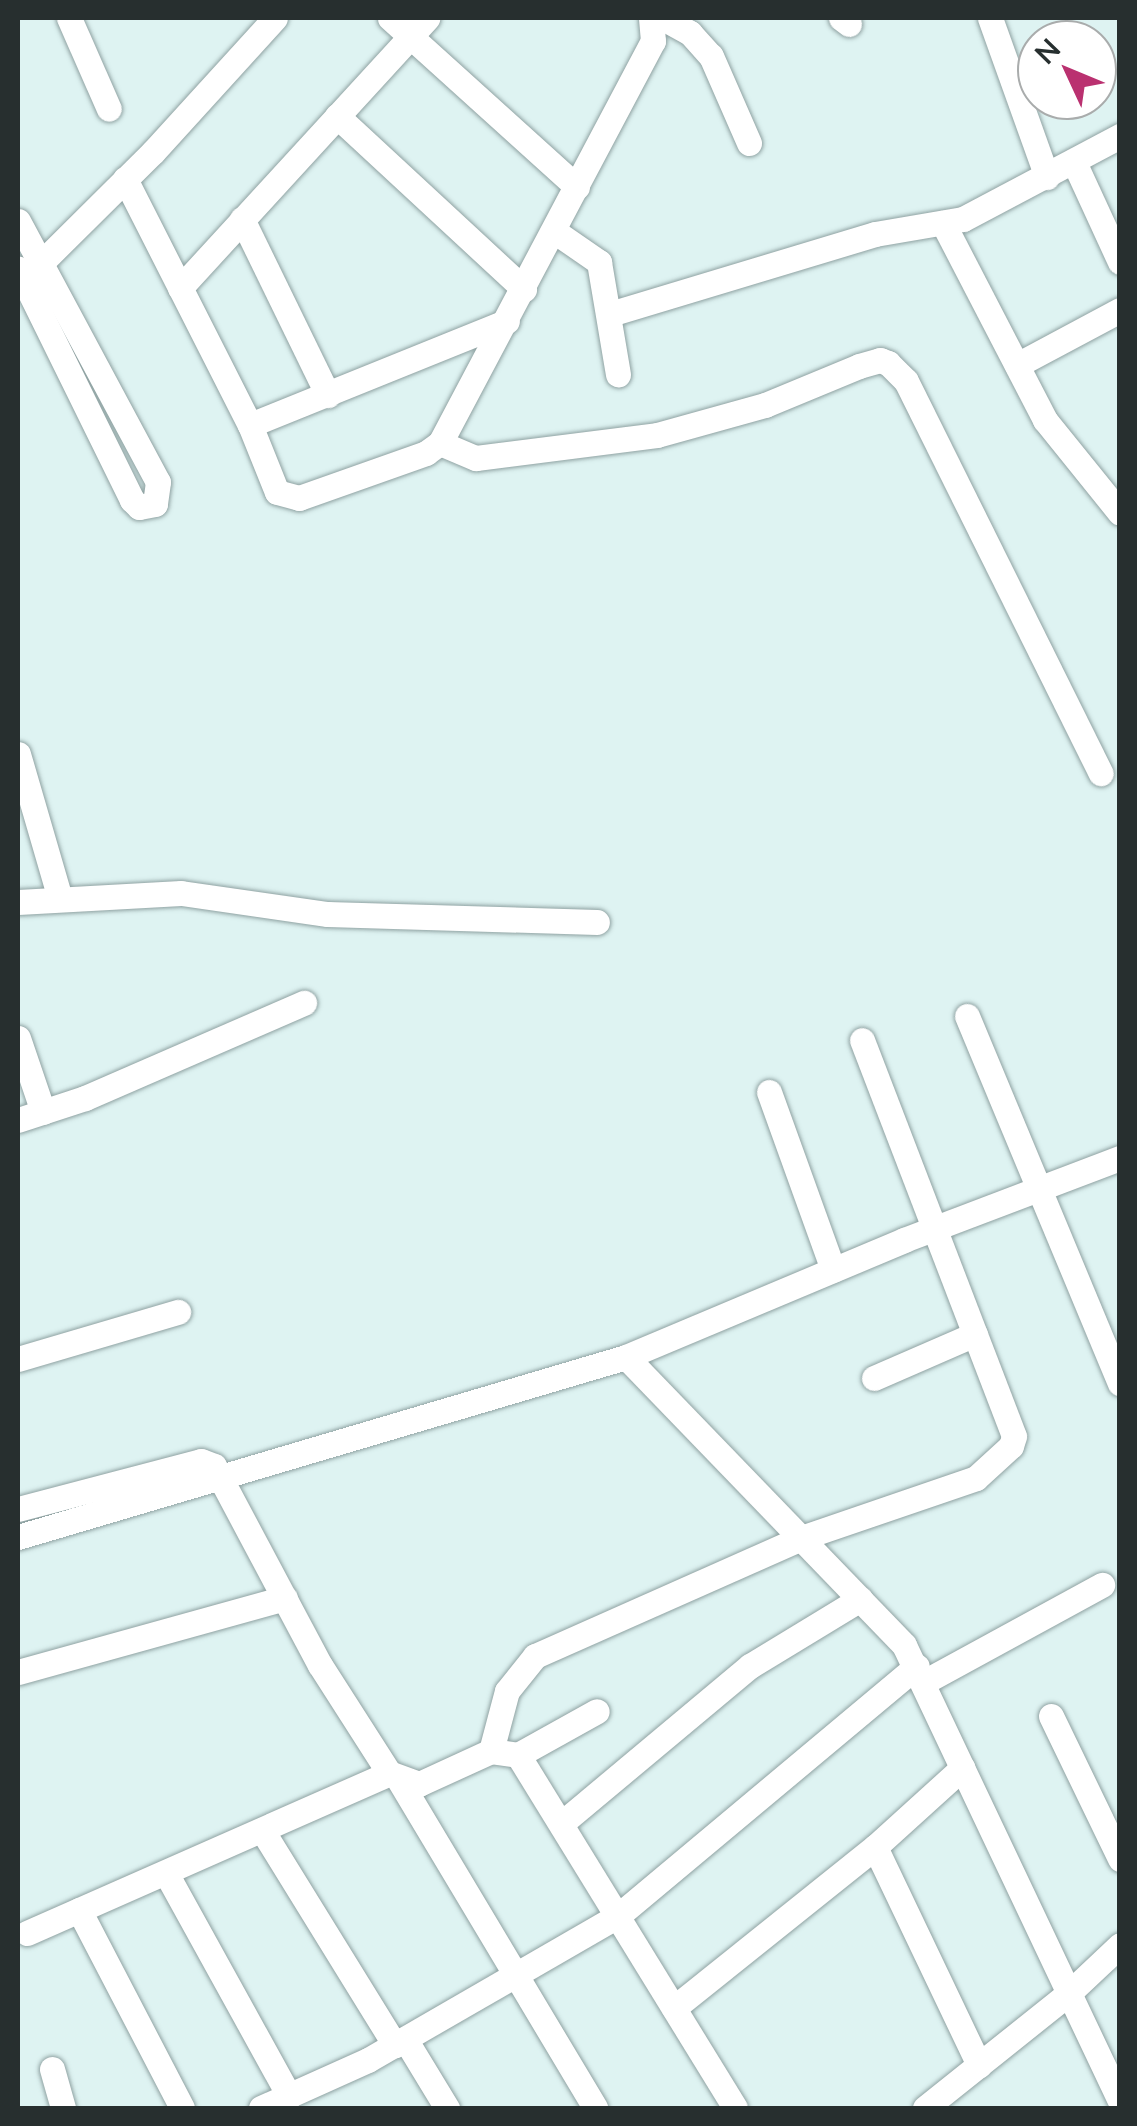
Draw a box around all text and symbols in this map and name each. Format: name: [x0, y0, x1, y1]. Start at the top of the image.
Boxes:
north arrow: [1017, 20, 1117, 120]
text: N: [1027, 31, 1067, 70]

